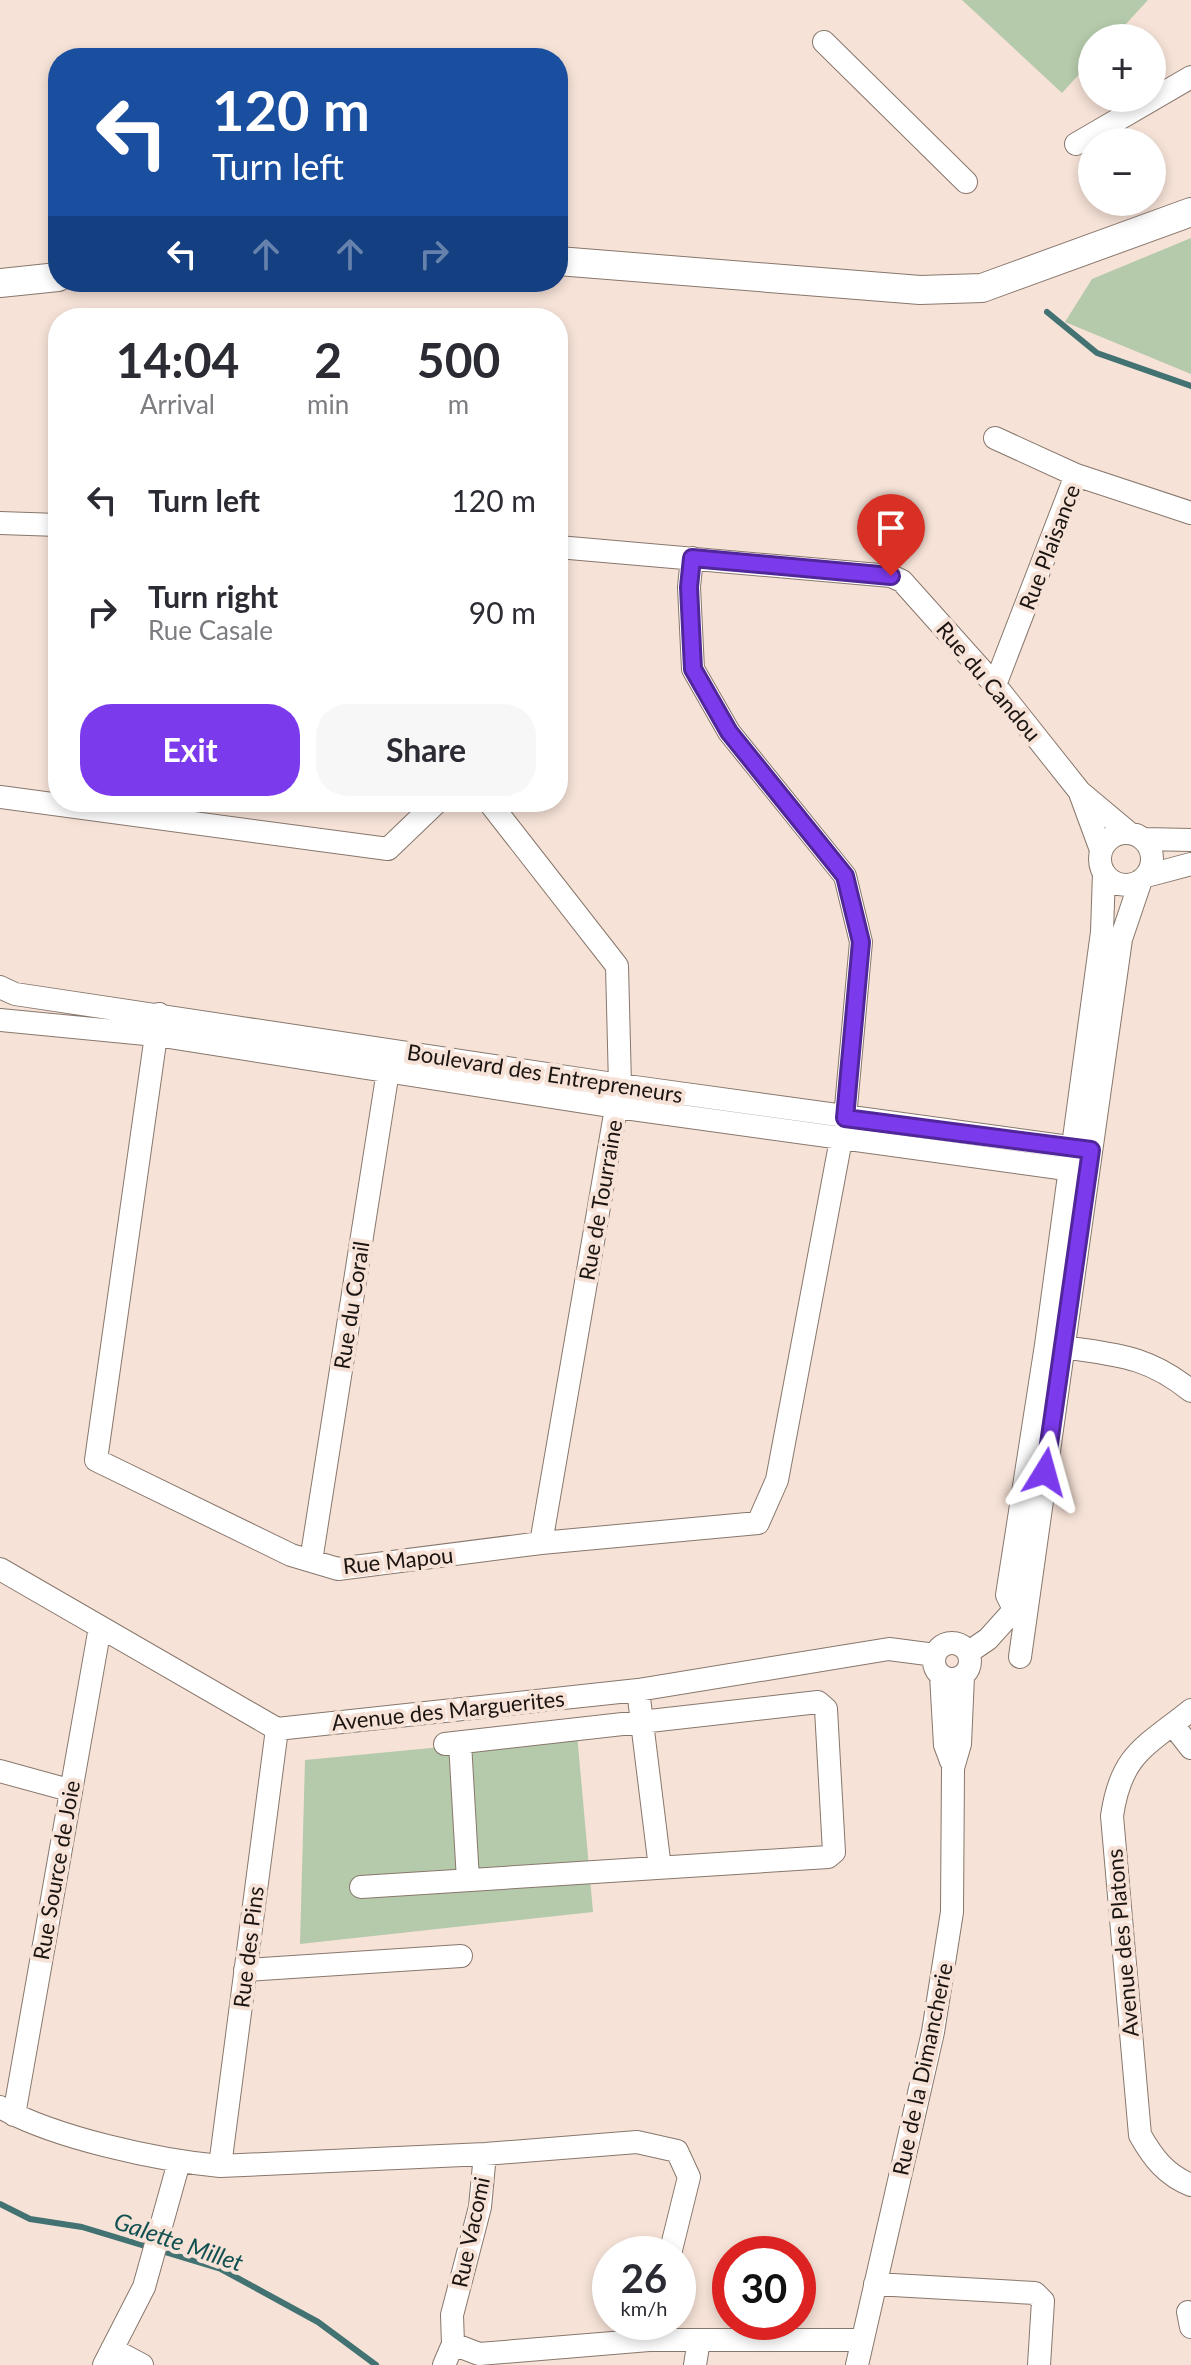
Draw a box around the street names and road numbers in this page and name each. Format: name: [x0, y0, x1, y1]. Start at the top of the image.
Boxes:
street label: Rue Plaisance: [1013, 481, 1085, 613]
street label: Rue du Candou: [931, 616, 1047, 746]
street label: Boulevard des Entrepreneurs: [405, 1038, 685, 1108]
street label: Rue de Tourraine: [573, 1118, 627, 1282]
street label: Rue du Corail: [328, 1239, 374, 1371]
street label: Rue Mapou: [341, 1541, 455, 1579]
street label: Avenue des Marguerites: [330, 1684, 566, 1736]
street label: Rue Source de Joie: [27, 1778, 85, 1962]
street label: Avenue des Platons: [1100, 1848, 1144, 2038]
street label: Rue des Pins: [227, 1885, 269, 2009]
street label: Rue de la Dimancherie: [886, 1960, 958, 2178]
street label: Rue Vacomi: [445, 2174, 495, 2290]

